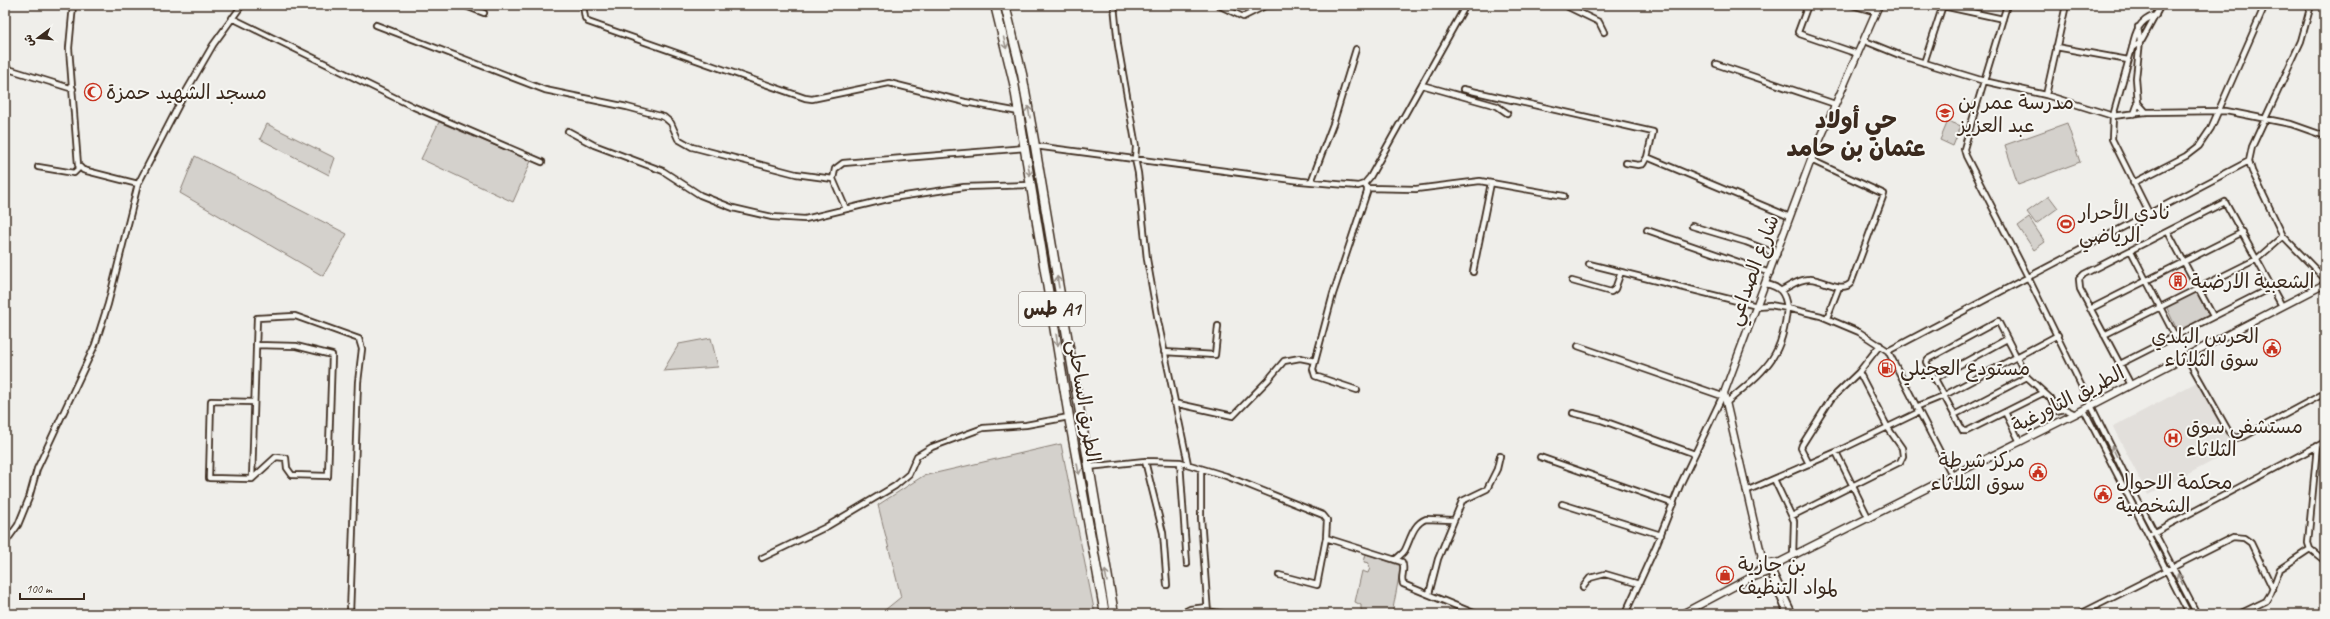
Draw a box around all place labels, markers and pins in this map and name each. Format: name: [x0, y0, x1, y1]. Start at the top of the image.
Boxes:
place label: مسجد الشهيد حمزة: [106, 80, 267, 105]
mosque icon: مسجد الشهيد حمزة: [83, 82, 103, 102]
place label: مدرسة عمر بن عبد العزيز: [1956, 90, 2074, 138]
school or university icon: مدرسة عمر بن عبد العزيز: [1935, 103, 1955, 123]
place label: نادي الأحرار الرياضي: [2077, 199, 2170, 253]
sports icon: نادي الأحرار الرياضي: [2056, 214, 2076, 234]
place label: الشعبية الارضية: [2191, 269, 2314, 294]
building icon: الشعبية الارضية: [2168, 271, 2188, 291]
place label: الحرس البلدي سوق الثلاثاء: [2151, 324, 2259, 372]
public building icon: الحرس البلدي سوق الثلاثاء: [2262, 338, 2282, 358]
place label: مستودع العجيلي: [1900, 356, 2030, 386]
fuel station icon: مستودع العجيلي: [1877, 358, 1897, 378]
place label: مستشفى سوق الثلاثاء: [2186, 414, 2303, 462]
hospital icon: مستشفى سوق الثلاثاء: [2163, 428, 2183, 448]
place label: مركز شرطة سوق الثلاثاء: [1930, 448, 2025, 496]
public building icon: مركز شرطة سوق الثلاثاء: [2028, 462, 2048, 482]
place label: محكمة الاحوال الشخصية: [2116, 470, 2232, 518]
public building icon: محكمة الاحوال الشخصية: [2093, 484, 2113, 504]
place label: بن جازية لمواد التنظيف: [1738, 552, 1838, 600]
shop icon: بن جازية لمواد التنظيف: [1715, 565, 1735, 585]

